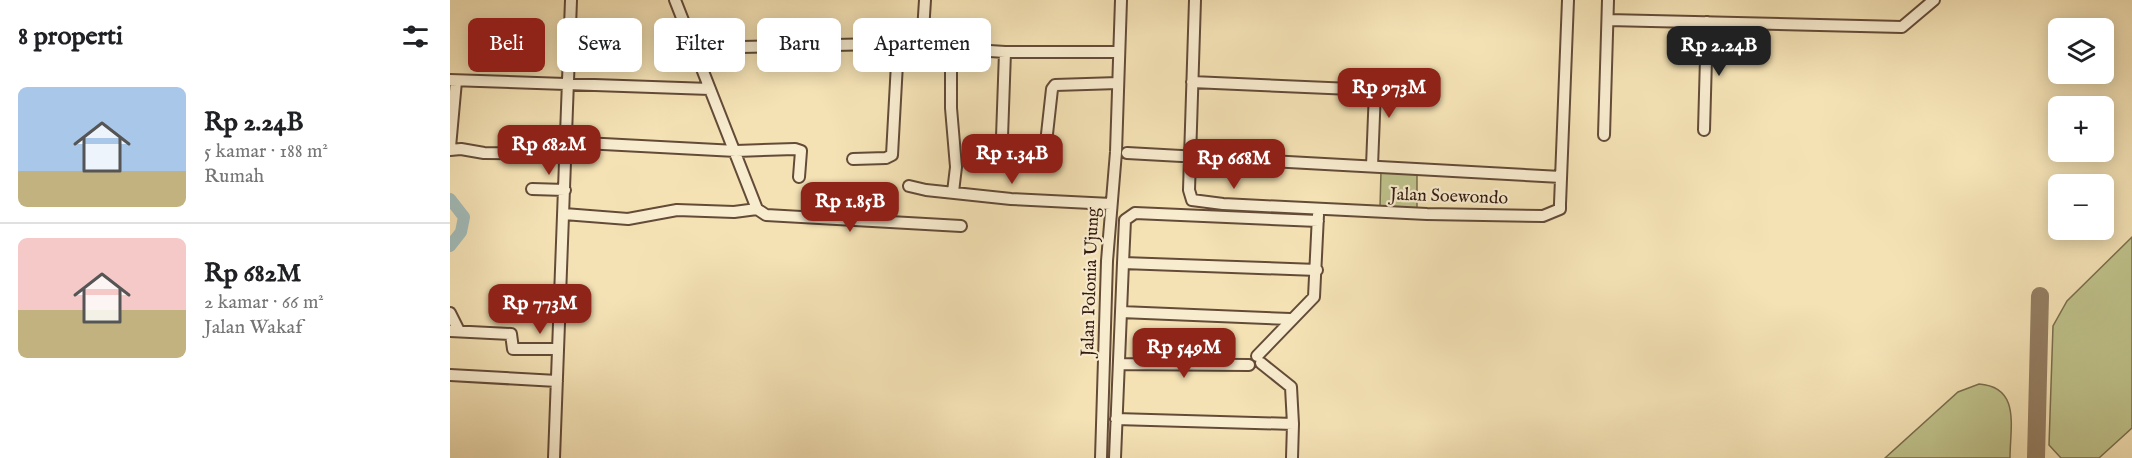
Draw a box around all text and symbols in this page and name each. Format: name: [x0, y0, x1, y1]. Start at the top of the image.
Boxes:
chip: Beli: [468, 18, 545, 72]
chip: Sewa: [557, 18, 642, 72]
chip: Filter: [654, 18, 745, 72]
chip: Baru: [757, 18, 841, 72]
chip: Apartemen: [853, 18, 991, 72]
map controls: [2048, 18, 2114, 240]
button: layers: [2048, 18, 2114, 84]
text: 8 properti: [18, 20, 123, 53]
icon: filters: [399, 20, 432, 53]
pin: Rp 2.24B: [1657, 26, 1781, 77]
text: Rp 2.24B: [1681, 33, 1757, 58]
pin: Rp 973M: [1334, 68, 1444, 119]
text: Rp 973M: [1352, 75, 1426, 100]
button: +: [2048, 96, 2114, 162]
text: Rp 2.24B: [204, 106, 303, 139]
icon: home: [66, 111, 138, 183]
pin: Rp 682M: [494, 125, 604, 176]
text: Rp 682M: [512, 132, 586, 157]
pin: Rp 1.34B: [950, 134, 1074, 185]
text: 5 kamar · 188 m²: [204, 139, 328, 164]
pin: Rp 668M: [1179, 139, 1289, 190]
text: Rp 1.34B: [976, 141, 1048, 166]
text: Rp 668M: [1197, 146, 1271, 171]
text: Rumah: [204, 164, 264, 189]
button: −: [2048, 174, 2114, 240]
pin: Rp 1.85B: [788, 182, 912, 233]
street label: Jalan Soewondo: [1387, 183, 1509, 211]
text: Rp 1.85B: [815, 189, 885, 214]
street label: Jalan Polonia Ujung: [1077, 207, 1105, 359]
text: Rp 682M: [204, 257, 301, 290]
icon: home: [66, 262, 138, 334]
pin: Rp 773M: [485, 284, 595, 335]
text: 2 kamar · 66 m²: [204, 290, 324, 315]
text: Rp 773M: [502, 291, 578, 316]
text: Jalan Wakaf: [204, 315, 303, 340]
pin: Rp 549M: [1129, 328, 1239, 379]
text: Rp 549M: [1147, 335, 1221, 360]

